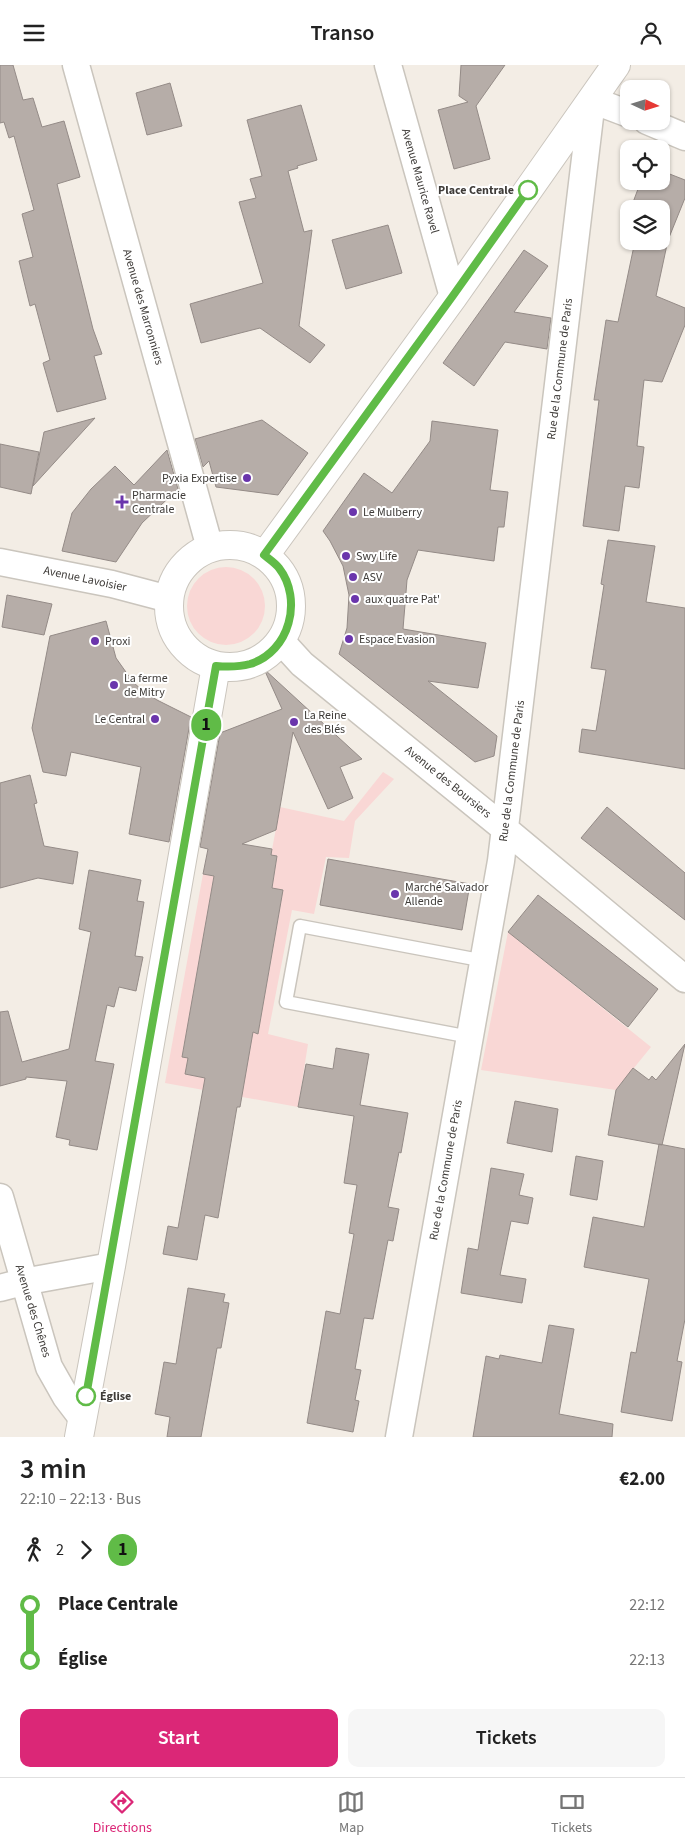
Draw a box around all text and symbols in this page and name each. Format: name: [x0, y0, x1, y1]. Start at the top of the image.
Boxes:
text: Transo: [311, 17, 374, 49]
icon: menu: [20, 19, 48, 47]
icon: person: [637, 19, 665, 47]
north arrow: [620, 80, 670, 130]
map controls: [620, 80, 670, 250]
street label: Avenue Maurice Ravel: [397, 126, 443, 236]
button: locate: [620, 140, 670, 190]
marker: Place Centrale: [518, 180, 538, 200]
place label: Place Centrale: [438, 182, 514, 199]
button: layers: [620, 200, 670, 250]
street label: Avenue des Marronniers: [118, 247, 168, 367]
street label: Rue de la Commune de Paris: [543, 297, 577, 441]
place label: Pyxia Expertise: [162, 470, 237, 487]
marker: Pyxia Expertise: [241, 472, 253, 484]
place label: Pharmacie Centrale: [132, 487, 186, 518]
marker: Pharmacie Centrale: [116, 496, 128, 508]
place label: Le Mulberry: [363, 504, 423, 521]
marker: Le Mulberry: [347, 506, 359, 518]
place label: Swy Life: [356, 548, 397, 565]
marker: Swy Life: [340, 550, 352, 562]
street label: Avenue Lavoisier: [42, 562, 129, 596]
place label: ASV: [363, 569, 383, 586]
marker: ASV: [347, 571, 359, 583]
place label: aux quatre Pat': [365, 591, 440, 608]
marker: aux quatre Pat': [349, 593, 361, 605]
place label: Espace Evasion: [359, 631, 435, 648]
place label: Proxi: [105, 633, 130, 650]
marker: Espace Evasion: [343, 633, 355, 645]
marker: Proxi: [89, 635, 101, 647]
place label: La ferme de Mitry: [124, 670, 168, 701]
marker: La ferme de Mitry: [108, 679, 120, 691]
street label: Rue de la Commune de Paris: [495, 699, 529, 843]
place label: La Reine des Blés: [304, 707, 346, 738]
line badge: 1: [190, 709, 222, 741]
place label: Le Central: [95, 711, 145, 728]
text: 1: [201, 712, 211, 737]
marker: Le Central: [149, 713, 161, 725]
marker: La Reine des Blés: [288, 716, 300, 728]
street label: Avenue des Boursiers: [401, 742, 495, 822]
place label: Marché Salvador Allende: [405, 879, 489, 910]
marker: Marché Salvador Allende: [389, 888, 401, 900]
street label: Rue de la Commune de Paris: [425, 1098, 467, 1242]
street label: Avenue des Chênes: [11, 1262, 55, 1360]
marker: Église: [76, 1386, 96, 1406]
place label: Église: [100, 1388, 131, 1405]
text: 3 min: [20, 1449, 87, 1489]
text: €2.00: [619, 1466, 665, 1493]
text: 22:10 – 22:13 · Bus: [20, 1488, 141, 1510]
icon: walk: [20, 1536, 48, 1564]
icon: forward: [72, 1536, 100, 1564]
text: 1: [118, 1537, 127, 1562]
text: 2: [56, 1539, 64, 1561]
text: Place Centrale: [58, 1591, 178, 1618]
text: 22:12: [629, 1594, 665, 1616]
text: Église: [58, 1646, 108, 1673]
text: 22:13: [629, 1649, 665, 1671]
button: Start: [20, 1709, 338, 1767]
button: Tickets: [348, 1709, 665, 1767]
tab: Directions: [93, 1788, 152, 1838]
tab: Map: [337, 1788, 365, 1838]
tab: Tickets: [551, 1788, 592, 1838]

